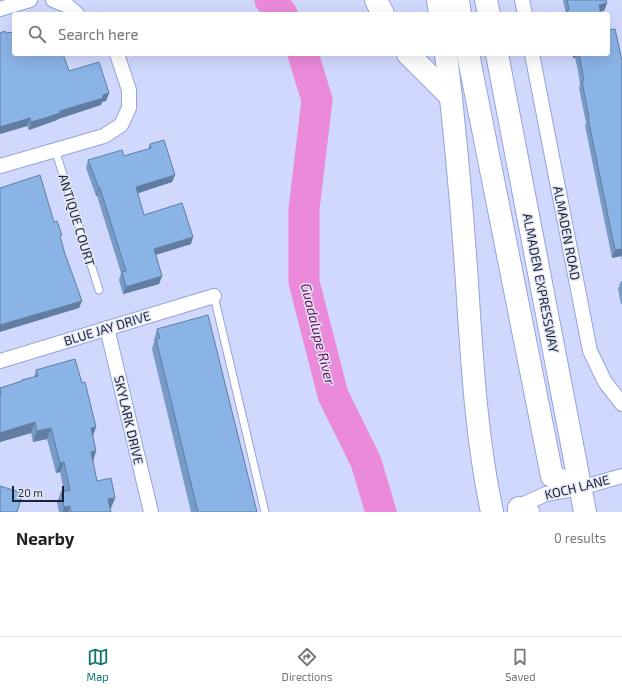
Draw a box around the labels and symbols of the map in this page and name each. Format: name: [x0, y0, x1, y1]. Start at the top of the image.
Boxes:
street label: ANTIQUE COURT: [55, 172, 99, 269]
street label: ALMADEN ROAD: [550, 185, 584, 281]
street label: ALMADEN EXPRESSWAY: [520, 212, 563, 355]
water label: Guadalupe River: [298, 281, 339, 387]
street label: BLUE JAY DRIVE: [62, 307, 152, 349]
street label: SKYLARK DRIVE: [111, 374, 147, 466]
street label: KOCH LANE: [543, 471, 611, 503]
scale bar: [12, 484, 64, 503]

